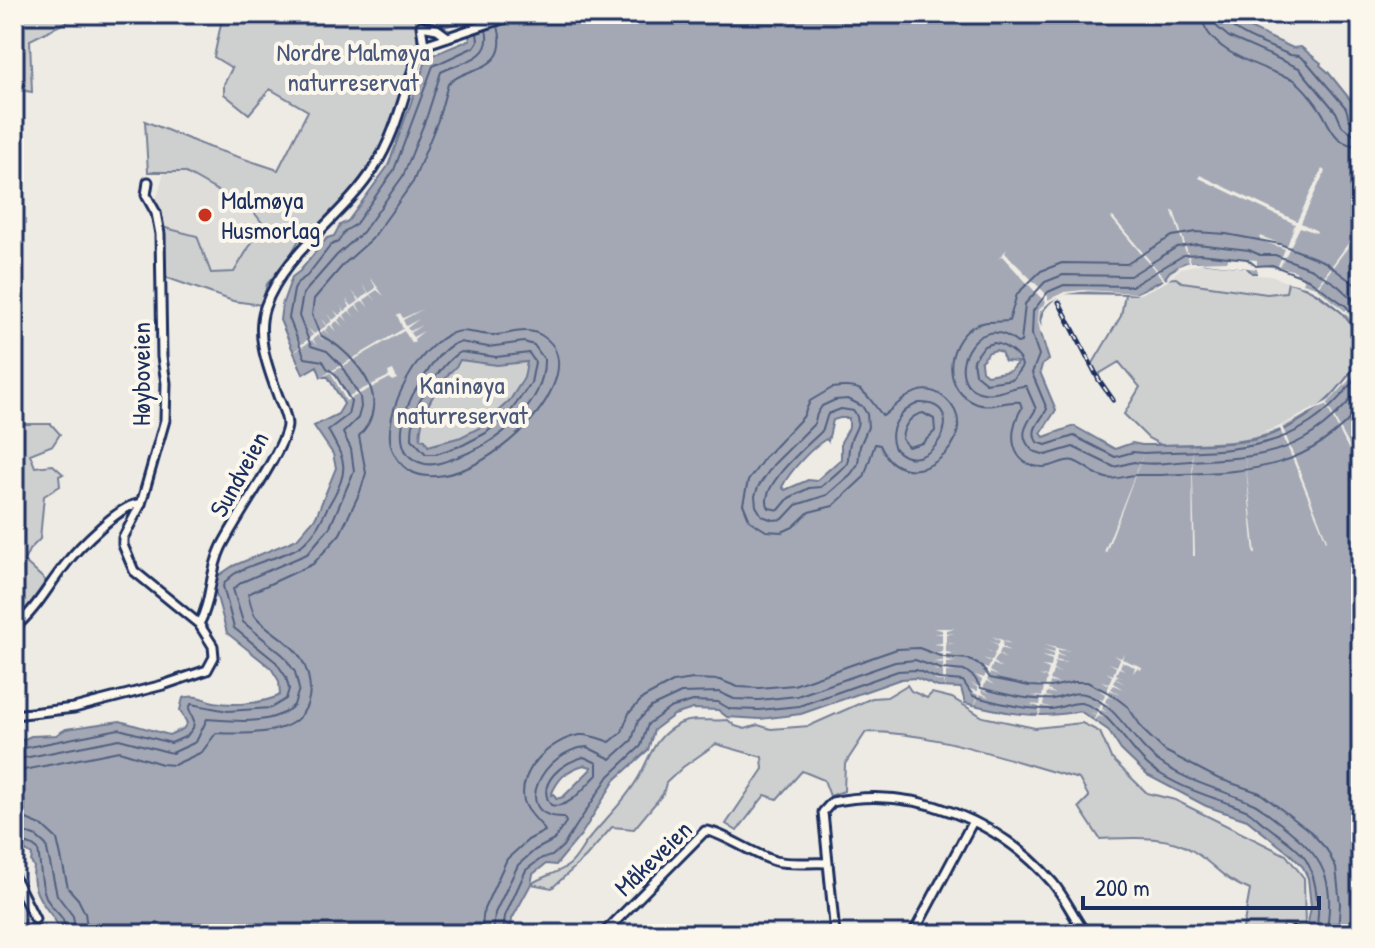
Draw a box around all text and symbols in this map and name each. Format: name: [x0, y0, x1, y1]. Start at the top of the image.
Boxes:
park label: Nordre Malmøya naturreservat: [276, 34, 430, 99]
place label: Malmøya Husmorlag: [221, 182, 320, 247]
marker: Malmøya Husmorlag: [196, 206, 214, 224]
street label: Høyboveien: [123, 322, 158, 426]
park label: Kaninøya naturreservat: [396, 367, 529, 432]
street label: Sundveien: [201, 425, 276, 523]
street label: Måkeveien: [606, 812, 699, 903]
scale bar: [1083, 860, 1319, 910]
text: 200 m: [1095, 871, 1150, 903]

